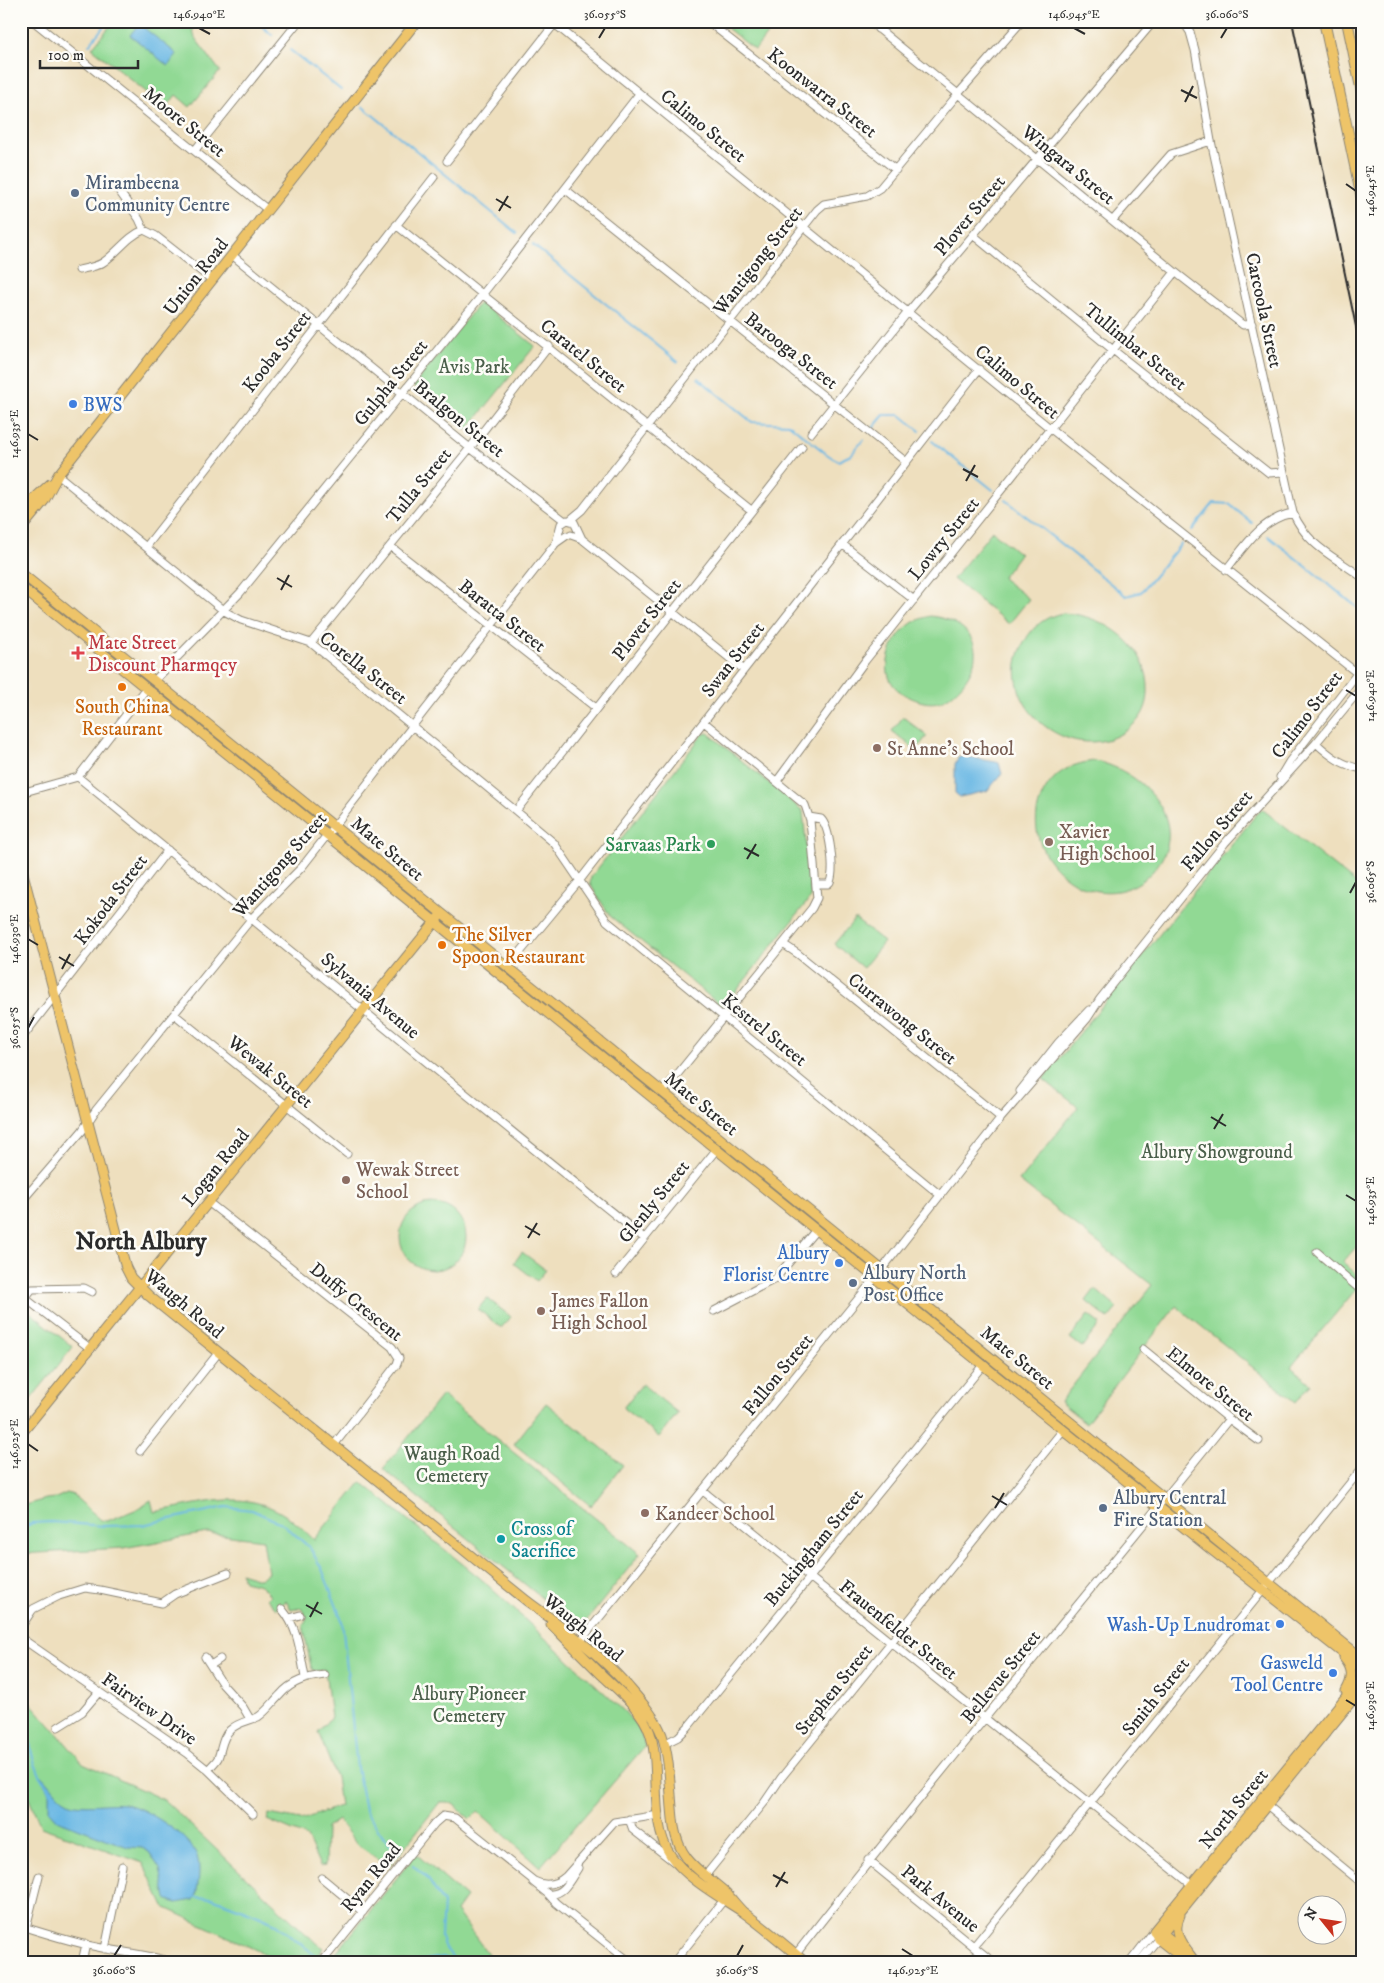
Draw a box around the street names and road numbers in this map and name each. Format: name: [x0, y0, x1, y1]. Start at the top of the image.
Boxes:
street label: Koonwarra Street: [763, 43, 882, 143]
street label: Moore Street: [138, 82, 230, 162]
street label: Calimo Street: [655, 85, 751, 168]
street label: Wingara Street: [1016, 120, 1119, 210]
street label: Plover Street: [930, 171, 1010, 261]
street label: Wantigong Street: [708, 202, 808, 321]
street label: Union Road: [159, 233, 234, 320]
street label: Carcoola Street: [1240, 251, 1287, 370]
street label: Tullimbar Street: [1079, 299, 1191, 396]
street label: Kooba Street: [238, 306, 316, 397]
street label: Barooga Street: [740, 308, 842, 395]
street label: Caratel Street: [535, 314, 631, 398]
street label: Gulpha Street: [349, 335, 433, 431]
street label: Calimo Street: [970, 340, 1064, 424]
street label: Bralgon Street: [409, 376, 509, 463]
street label: Tulla Street: [382, 443, 457, 528]
street label: Lowry Street: [904, 493, 985, 585]
street label: Plover Street: [608, 574, 686, 666]
street label: Baratta Street: [454, 575, 550, 657]
street label: Swan Street: [697, 618, 770, 702]
street label: Corella Street: [315, 627, 412, 710]
street label: Calimo Street: [1267, 667, 1348, 763]
street label: Fallon Street: [1177, 786, 1258, 876]
street label: Wantigong Street: [228, 808, 332, 923]
street label: Mate Street: [346, 812, 428, 886]
street label: Kokoda Street: [70, 850, 153, 950]
street label: Sylvania Avenue: [316, 948, 424, 1044]
street label: Currawong Street: [843, 968, 961, 1070]
street label: Kestrel Street: [717, 989, 811, 1072]
street label: Wewak Street: [222, 1030, 317, 1114]
street label: Mate Street: [659, 1067, 743, 1141]
street label: Logan Road: [178, 1124, 255, 1212]
street label: Glenly Street: [614, 1156, 695, 1248]
street label: Duffy Crescent: [305, 1258, 407, 1347]
street label: Waugh Road: [139, 1264, 229, 1344]
street label: Mate Street: [975, 1321, 1059, 1395]
street label: Fallon Street: [738, 1329, 818, 1421]
street label: Elmore Street: [1161, 1342, 1259, 1427]
street label: Buckingham Street: [760, 1485, 868, 1611]
street label: Frauenfelder Street: [834, 1575, 962, 1685]
street label: Waugh Road: [538, 1588, 628, 1668]
street label: Bellevue Street: [957, 1626, 1046, 1728]
street label: Stephen Street: [791, 1640, 878, 1740]
street label: Smith Street: [1118, 1653, 1195, 1741]
street label: Fairview Drive: [97, 1668, 201, 1751]
street label: North Street: [1195, 1764, 1273, 1854]
street label: Ryan Road: [336, 1838, 406, 1917]
street label: Park Avenue: [896, 1861, 984, 1938]

